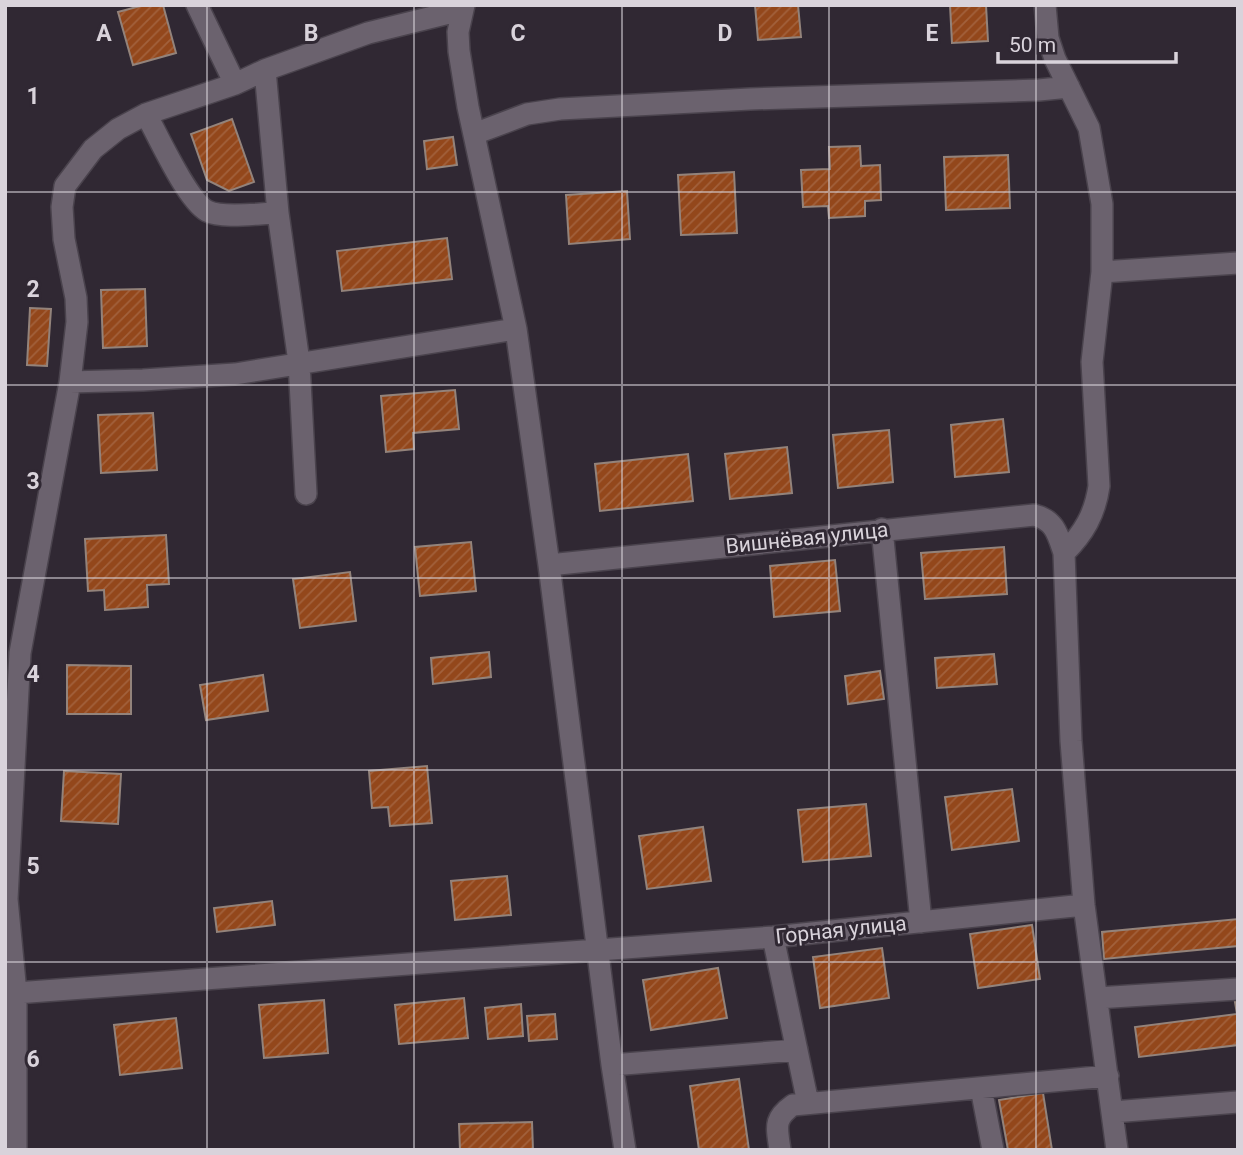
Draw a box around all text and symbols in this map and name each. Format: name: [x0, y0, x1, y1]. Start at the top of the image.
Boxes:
text: A: [96, 20, 112, 47]
text: B: [304, 20, 318, 47]
text: C: [510, 20, 526, 47]
text: D: [718, 20, 732, 47]
text: E: [926, 20, 939, 47]
scale bar: [998, 21, 1176, 65]
text: 50 m: [1009, 33, 1056, 57]
text: 1: [26, 83, 40, 110]
text: 2: [26, 276, 40, 303]
text: 3: [26, 468, 40, 495]
street label: Вишнёвая улица: [725, 518, 889, 558]
text: 4: [26, 661, 40, 688]
text: 5: [26, 853, 40, 880]
street label: Горная улица: [774, 911, 908, 949]
text: 6: [26, 1046, 40, 1073]

